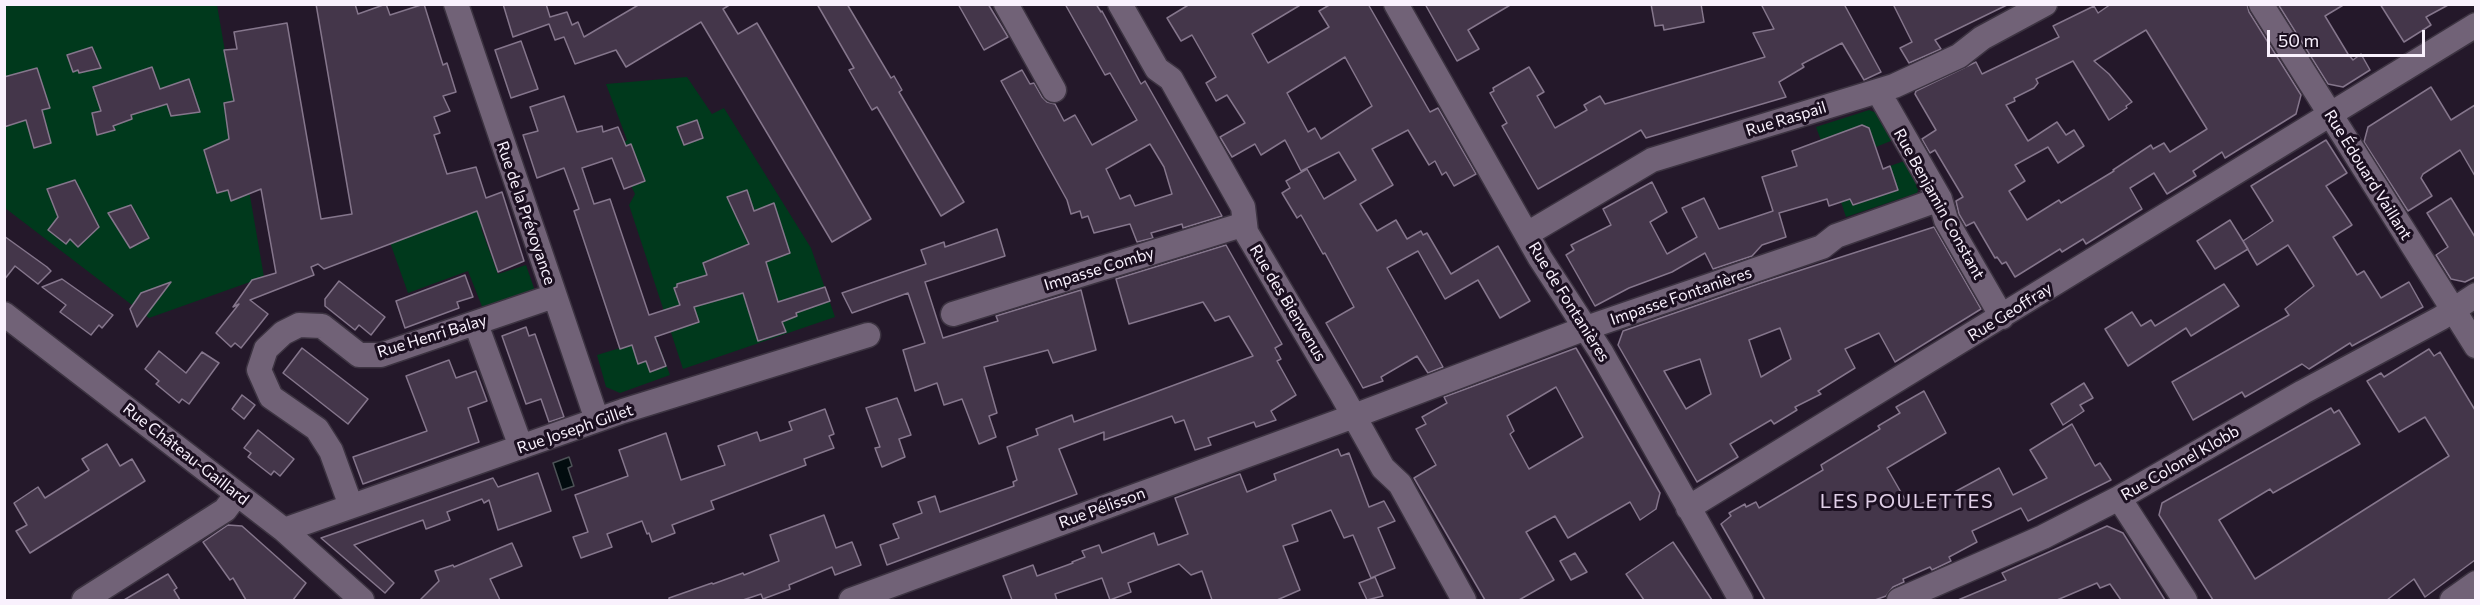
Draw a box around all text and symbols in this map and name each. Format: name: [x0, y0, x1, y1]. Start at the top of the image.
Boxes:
scale bar: [2270, 18, 2428, 56]
text: 50 m: [2278, 29, 2319, 51]
street label: Rue Raspail: [1743, 98, 1829, 140]
street label: Rue Édouard Vaillant: [2320, 106, 2416, 244]
street label: Rue Benjamin Constant: [1890, 125, 1988, 283]
street label: Rue de la Prévoyance: [492, 139, 560, 287]
street label: Rue de Fontanières: [1524, 238, 1614, 366]
street label: Rue des Bienvenus: [1246, 241, 1330, 365]
street label: Impasse Comby: [1042, 243, 1156, 295]
street label: Impasse Fontanières: [1608, 263, 1754, 329]
street label: Rue Geoffray: [1964, 279, 2056, 345]
street label: Rue Henri Balay: [375, 310, 489, 362]
street label: Rue Château-Gaillard: [119, 399, 253, 509]
street label: Rue Joseph Gillet: [514, 400, 636, 458]
street label: Rue Colonel Klobb: [2118, 421, 2242, 505]
street label: Rue Pélisson: [1056, 483, 1148, 533]
district label: LES POULETTES: [1820, 489, 1994, 513]

